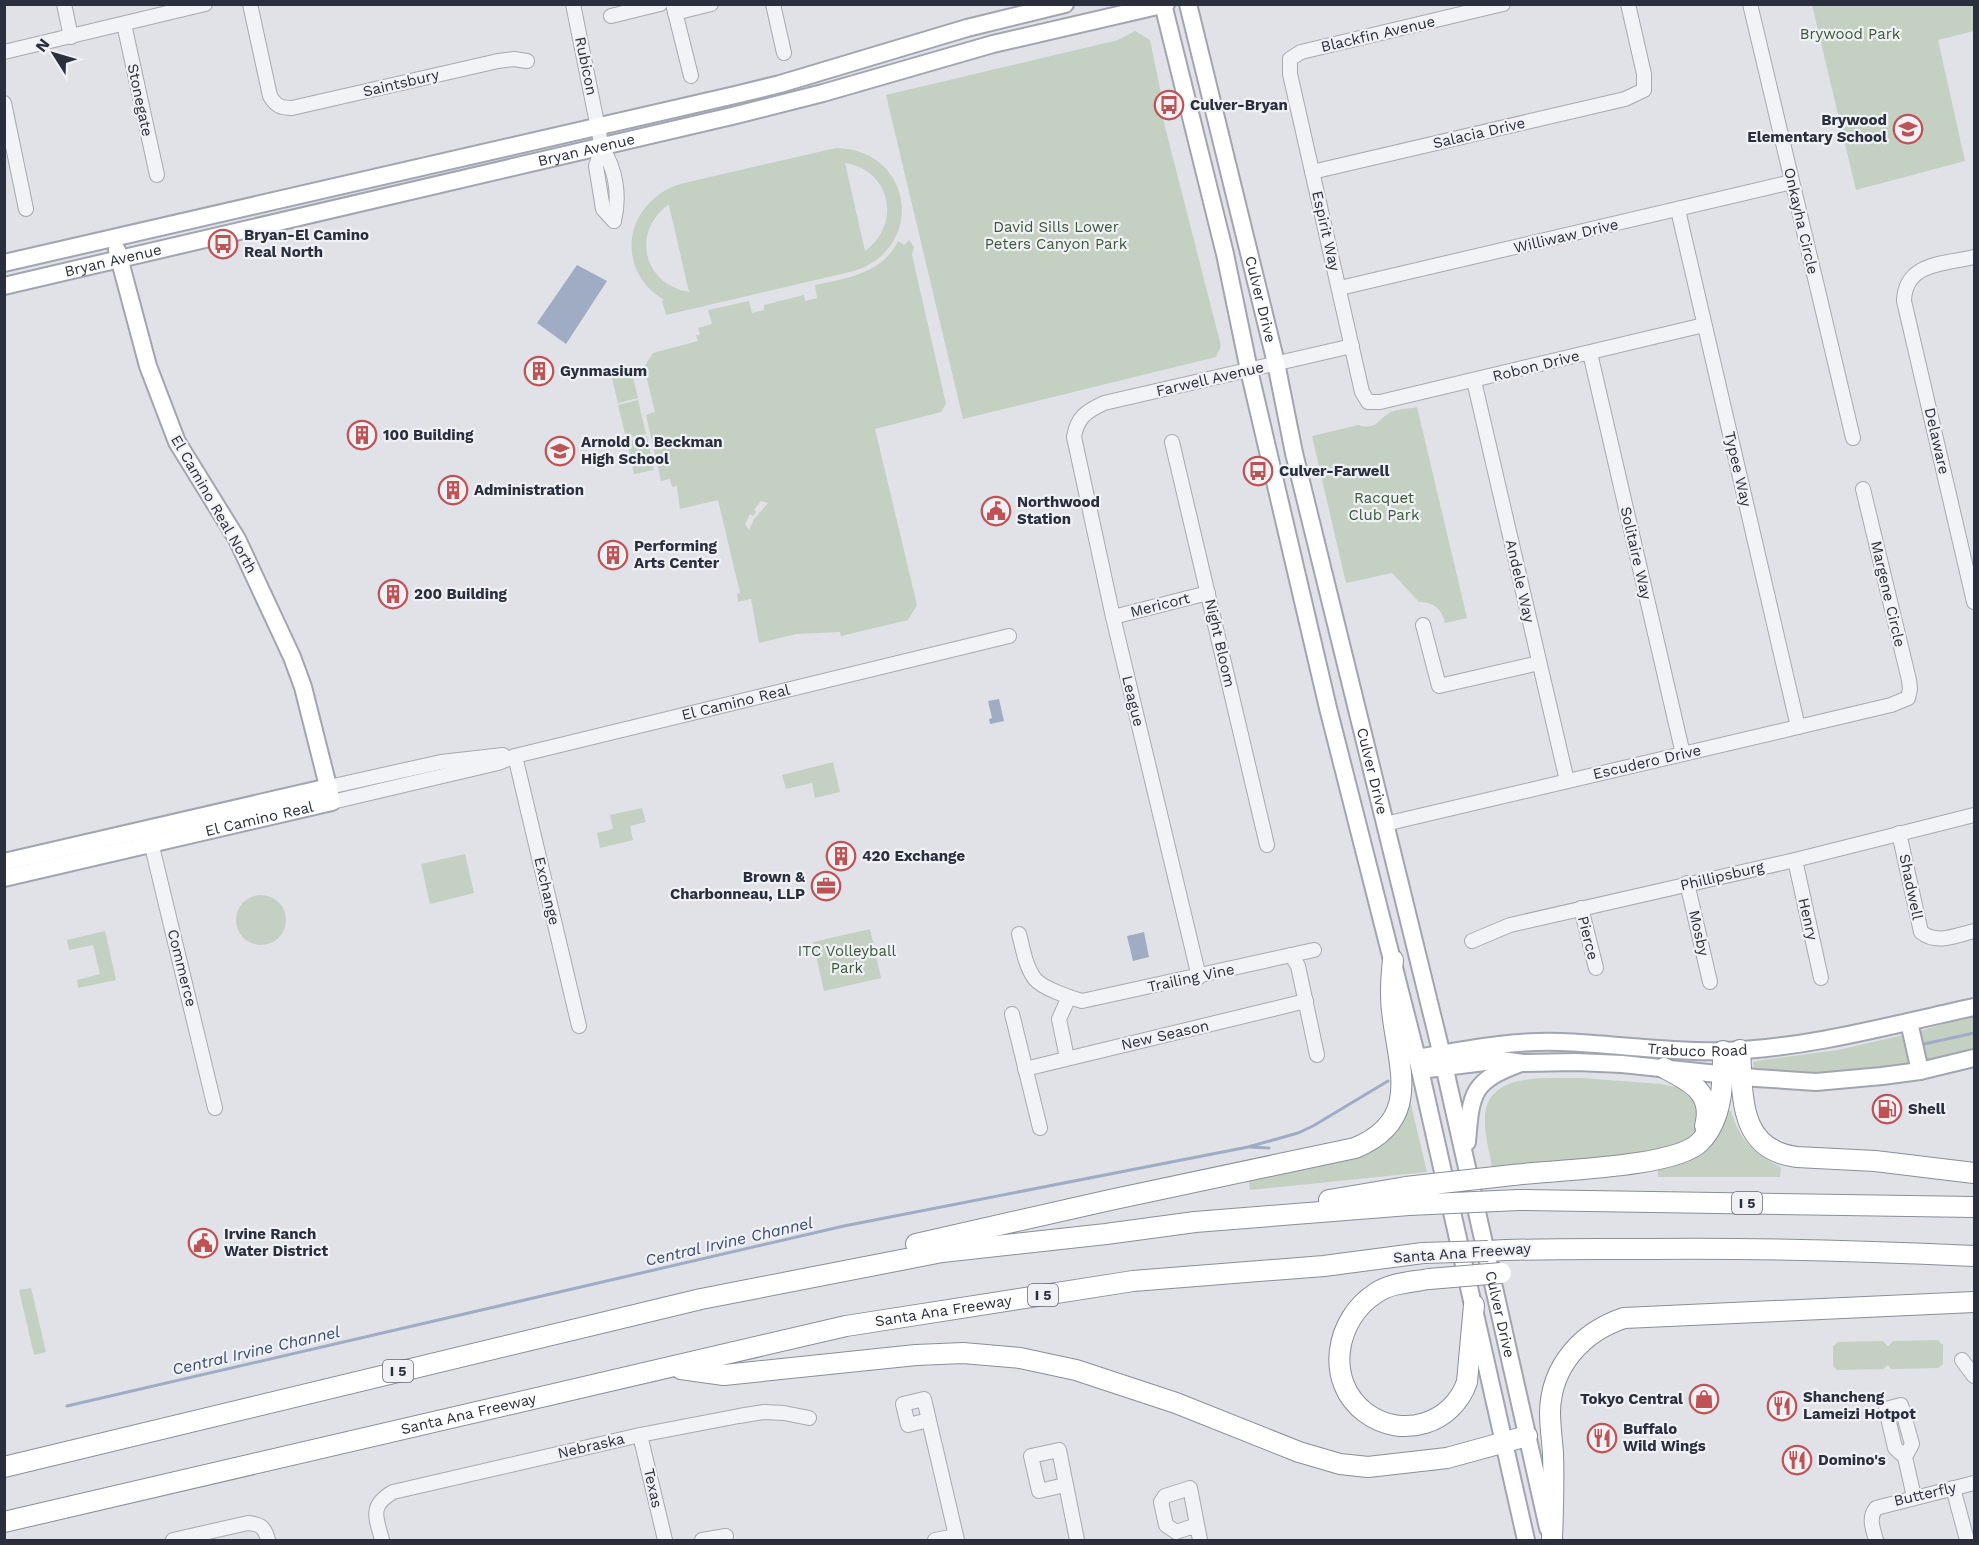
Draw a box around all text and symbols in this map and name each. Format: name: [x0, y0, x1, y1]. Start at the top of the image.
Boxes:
street label: Blackfin Avenue: [1319, 12, 1437, 56]
north arrow: [24, 24, 84, 84]
park label: Brywood Park: [1800, 25, 1901, 43]
text: N: [31, 35, 54, 56]
street label: Rubicon: [571, 35, 601, 97]
street label: Stonegate: [124, 62, 156, 138]
street label: Saintsbury: [361, 65, 441, 101]
bus stop icon: Culver-Bryan: [1153, 89, 1185, 121]
place label: Culver-Bryan: [1190, 96, 1288, 114]
place label: Brywood Elementary School: [1747, 111, 1887, 146]
school or university icon: Brywood Elementary School: [1892, 113, 1924, 145]
street label: Salacia Drive: [1431, 114, 1527, 152]
street label: Bryan Avenue: [536, 130, 637, 170]
street label: Onkayha Circle: [1780, 166, 1822, 276]
street label: Espirit Way: [1308, 189, 1344, 273]
street label: Williwaw Drive: [1512, 215, 1620, 257]
park label: David Sills Lower Peters Canyon Park: [985, 218, 1128, 253]
place label: Bryan-El Camino Real North: [244, 226, 369, 261]
bus stop icon: Bryan-El Camino Real North: [207, 228, 239, 260]
street label: Bryan Avenue: [63, 241, 163, 281]
street label: Culver Drive: [1241, 254, 1280, 344]
street label: Robon Drive: [1491, 347, 1581, 385]
building icon: Gynmasium: [523, 355, 555, 387]
street label: Farwell Avenue: [1154, 358, 1266, 400]
place label: Gynmasium: [560, 362, 647, 380]
street label: Delaware: [1921, 406, 1953, 476]
building icon: 100 Building: [346, 419, 378, 451]
place label: 100 Building: [383, 426, 474, 444]
street label: Typee Way: [1721, 430, 1755, 509]
street label: El Camino Real North: [167, 432, 261, 576]
place label: Arnold O. Beckman High School: [581, 433, 723, 468]
school or university icon: Arnold O. Beckman High School: [544, 435, 576, 467]
bus stop icon: Culver-Farwell: [1242, 455, 1274, 487]
place label: Culver-Farwell: [1279, 462, 1389, 480]
building icon: Administration: [437, 474, 469, 506]
place label: Administration: [474, 481, 584, 499]
park label: Racquet Club Park: [1349, 489, 1420, 524]
place label: Northwood Station: [1017, 493, 1100, 528]
public building icon: Northwood Station: [980, 495, 1012, 527]
street label: Solitaire Way: [1617, 505, 1655, 601]
place label: Performing Arts Center: [634, 537, 720, 572]
street label: Andele Way: [1502, 538, 1538, 625]
building icon: Performing Arts Center: [597, 539, 629, 571]
street label: Margene Circle: [1867, 539, 1909, 649]
building icon: 200 Building: [377, 578, 409, 610]
place label: 200 Building: [414, 585, 507, 603]
street label: Mericort: [1128, 589, 1192, 621]
street label: Night Bloom: [1201, 597, 1239, 689]
street label: League: [1118, 674, 1148, 728]
street label: El Camino Real: [680, 680, 792, 724]
street label: Culver Drive: [1353, 726, 1391, 816]
street label: Escudero Drive: [1591, 741, 1703, 783]
street label: El Camino Real: [203, 797, 316, 840]
building icon: 420 Exchange: [825, 840, 857, 872]
place label: 420 Exchange: [862, 847, 966, 865]
street label: Shadwell: [1895, 852, 1927, 922]
street label: Exchange: [530, 855, 564, 927]
street label: Phillipsburg: [1678, 858, 1766, 894]
place label: Brown & Charbonneau, LLP: [670, 868, 805, 903]
office icon: Brown & Charbonneau, LLP: [810, 870, 842, 902]
street label: Henry: [1794, 896, 1822, 942]
street label: Mosby: [1685, 908, 1713, 958]
street label: Pierce: [1574, 914, 1602, 962]
street label: Commerce: [164, 927, 200, 1009]
park label: ITC Volleyball Park: [798, 942, 897, 977]
street label: Trailing Vine: [1146, 960, 1236, 996]
street label: New Season: [1119, 1016, 1211, 1054]
street label: Trabuco Road: [1647, 1039, 1748, 1060]
fuel station icon: Shell: [1871, 1093, 1903, 1125]
place label: Shell: [1908, 1100, 1946, 1118]
road number: I 5: [1732, 1192, 1762, 1214]
water label: Central Irvine Channel: [643, 1213, 815, 1270]
place label: Irvine Ranch Water District: [224, 1225, 328, 1260]
public building icon: Irvine Ranch Water District: [187, 1227, 219, 1259]
street label: Santa Ana Freeway: [1392, 1239, 1532, 1267]
street label: Culver Drive: [1481, 1269, 1518, 1359]
road number: I 5: [1028, 1284, 1058, 1306]
street label: Santa Ana Freeway: [874, 1291, 1013, 1330]
water label: Central Irvine Channel: [170, 1322, 342, 1379]
road number: I 5: [383, 1360, 413, 1382]
shop icon: Tokyo Central: [1688, 1383, 1720, 1415]
place label: Shancheng Lameizi Hotpot: [1803, 1388, 1916, 1423]
street label: Santa Ana Freeway: [399, 1389, 538, 1438]
place label: Tokyo Central: [1580, 1390, 1683, 1408]
restaurant icon: Shancheng Lameizi Hotpot: [1766, 1390, 1798, 1422]
place label: Buffalo Wild Wings: [1623, 1420, 1706, 1455]
restaurant icon: Buffalo Wild Wings: [1586, 1422, 1618, 1454]
street label: Nebraska: [556, 1429, 627, 1462]
restaurant icon: Domino's: [1781, 1444, 1813, 1476]
place label: Domino's: [1818, 1451, 1886, 1469]
street label: Texas: [640, 1466, 666, 1510]
street label: Butterfly: [1892, 1478, 1958, 1510]

